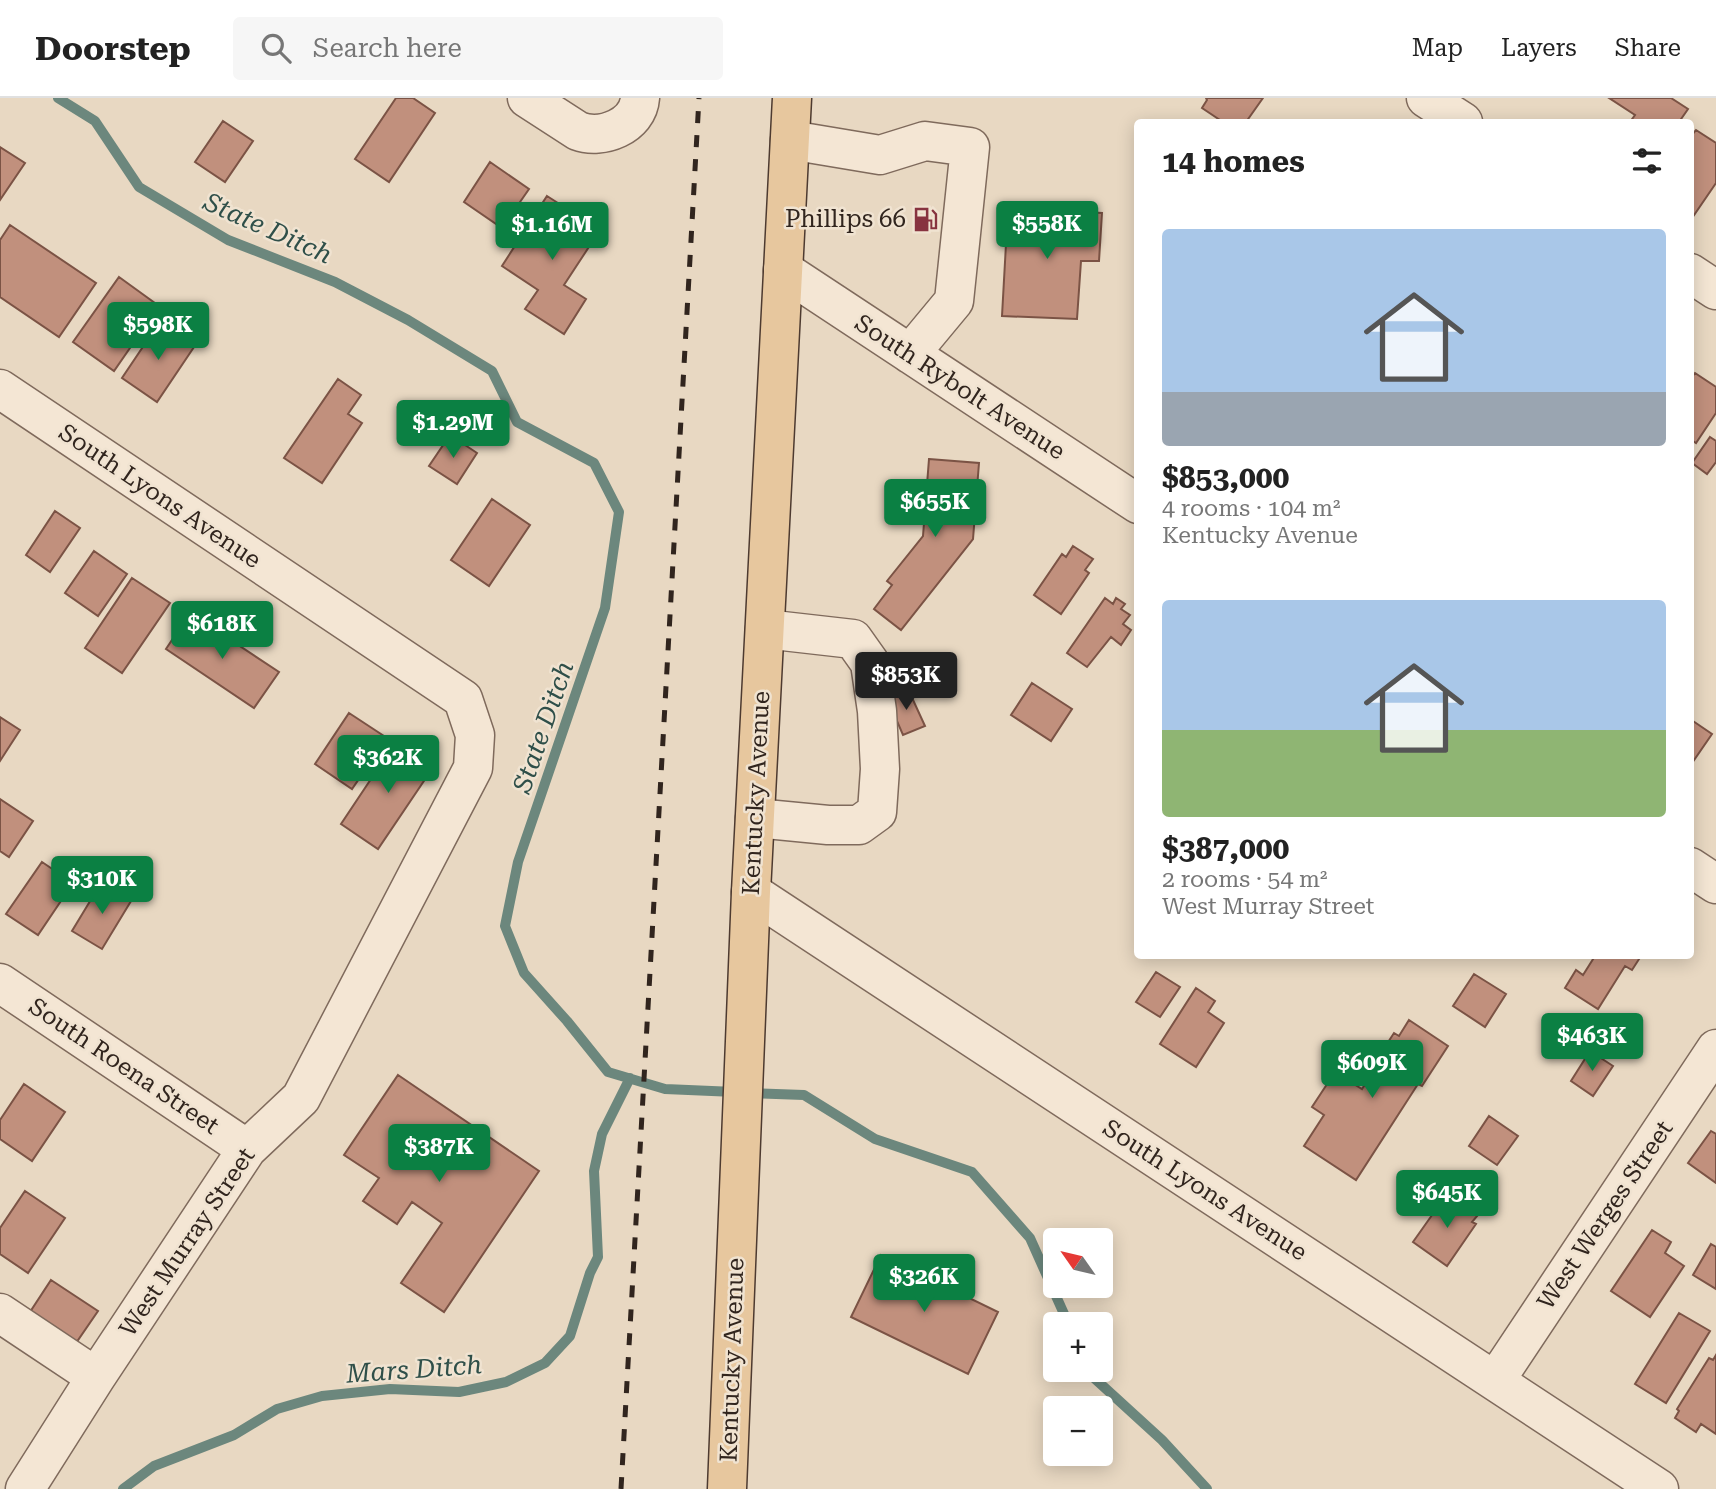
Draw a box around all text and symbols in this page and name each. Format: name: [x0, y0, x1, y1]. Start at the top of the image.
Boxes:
search box: [233, 17, 723, 80]
text: Doorstep: [35, 29, 191, 68]
icon: search: [257, 29, 295, 67]
text: Search here: [313, 33, 462, 63]
text: Map: [1412, 34, 1463, 62]
text: Layers: [1501, 34, 1577, 62]
text: Share: [1615, 34, 1681, 62]
icon: filters: [1628, 142, 1666, 180]
text: 14 homes: [1162, 144, 1305, 179]
water label: State Ditch: [198, 186, 337, 270]
pin: $1.16M: [495, 202, 609, 262]
pin: $558K: [998, 202, 1096, 261]
place label: Phillips 66: [785, 205, 906, 233]
fuel station icon: Phillips 66: [912, 205, 940, 233]
text: $558K: [1012, 210, 1082, 237]
text: $1.16M: [512, 211, 592, 238]
icon: home: [1351, 274, 1477, 400]
pin: $598K: [109, 302, 207, 362]
street label: South Rybolt Avenue: [850, 309, 1070, 465]
text: $598K: [123, 311, 193, 338]
pin: $1.29M: [396, 400, 510, 460]
text: $1.29M: [413, 409, 493, 436]
street label: South Lyons Avenue: [54, 418, 266, 574]
text: $853,000: [1162, 460, 1289, 495]
pin: $655K: [886, 480, 984, 539]
text: $655K: [900, 488, 970, 515]
text: 4 rooms · 104 m²: [1162, 495, 1340, 522]
text: Kentucky Avenue: [1162, 522, 1358, 549]
pin: $618K: [173, 602, 271, 661]
text: $618K: [187, 610, 257, 637]
icon: home: [1351, 645, 1477, 771]
pin: $853K: [857, 652, 955, 712]
water label: State Ditch: [506, 657, 580, 798]
text: $853K: [871, 661, 941, 688]
street label: Kentucky Avenue: [737, 690, 775, 896]
pin: $362K: [339, 736, 437, 795]
text: $362K: [353, 744, 423, 771]
text: $387,000: [1162, 831, 1289, 866]
pin: $310K: [53, 856, 151, 916]
text: $310K: [67, 865, 137, 892]
text: 2 rooms · 54 m²: [1162, 866, 1328, 893]
text: West Murray Street: [1162, 893, 1374, 920]
street label: South Roena Street: [24, 992, 224, 1140]
pin: $463K: [1543, 1014, 1641, 1073]
text: $463K: [1557, 1022, 1627, 1049]
pin: $609K: [1323, 1040, 1421, 1100]
text: $609K: [1337, 1049, 1407, 1076]
street label: South Lyons Avenue: [1098, 1114, 1312, 1266]
street label: West Werges Street: [1531, 1115, 1679, 1315]
pin: $387K: [390, 1124, 488, 1184]
text: $387K: [404, 1133, 474, 1160]
street label: West Murray Street: [113, 1142, 261, 1342]
pin: $645K: [1398, 1170, 1496, 1230]
text: $645K: [1412, 1179, 1482, 1206]
north arrow: [1043, 1228, 1113, 1298]
map controls: [1043, 1228, 1113, 1466]
pin: $326K: [875, 1254, 973, 1314]
street label: Kentucky Avenue: [714, 1257, 750, 1463]
text: $326K: [889, 1263, 959, 1290]
button: +: [1043, 1312, 1113, 1382]
water label: Mars Ditch: [344, 1349, 483, 1389]
button: −: [1043, 1396, 1113, 1466]

